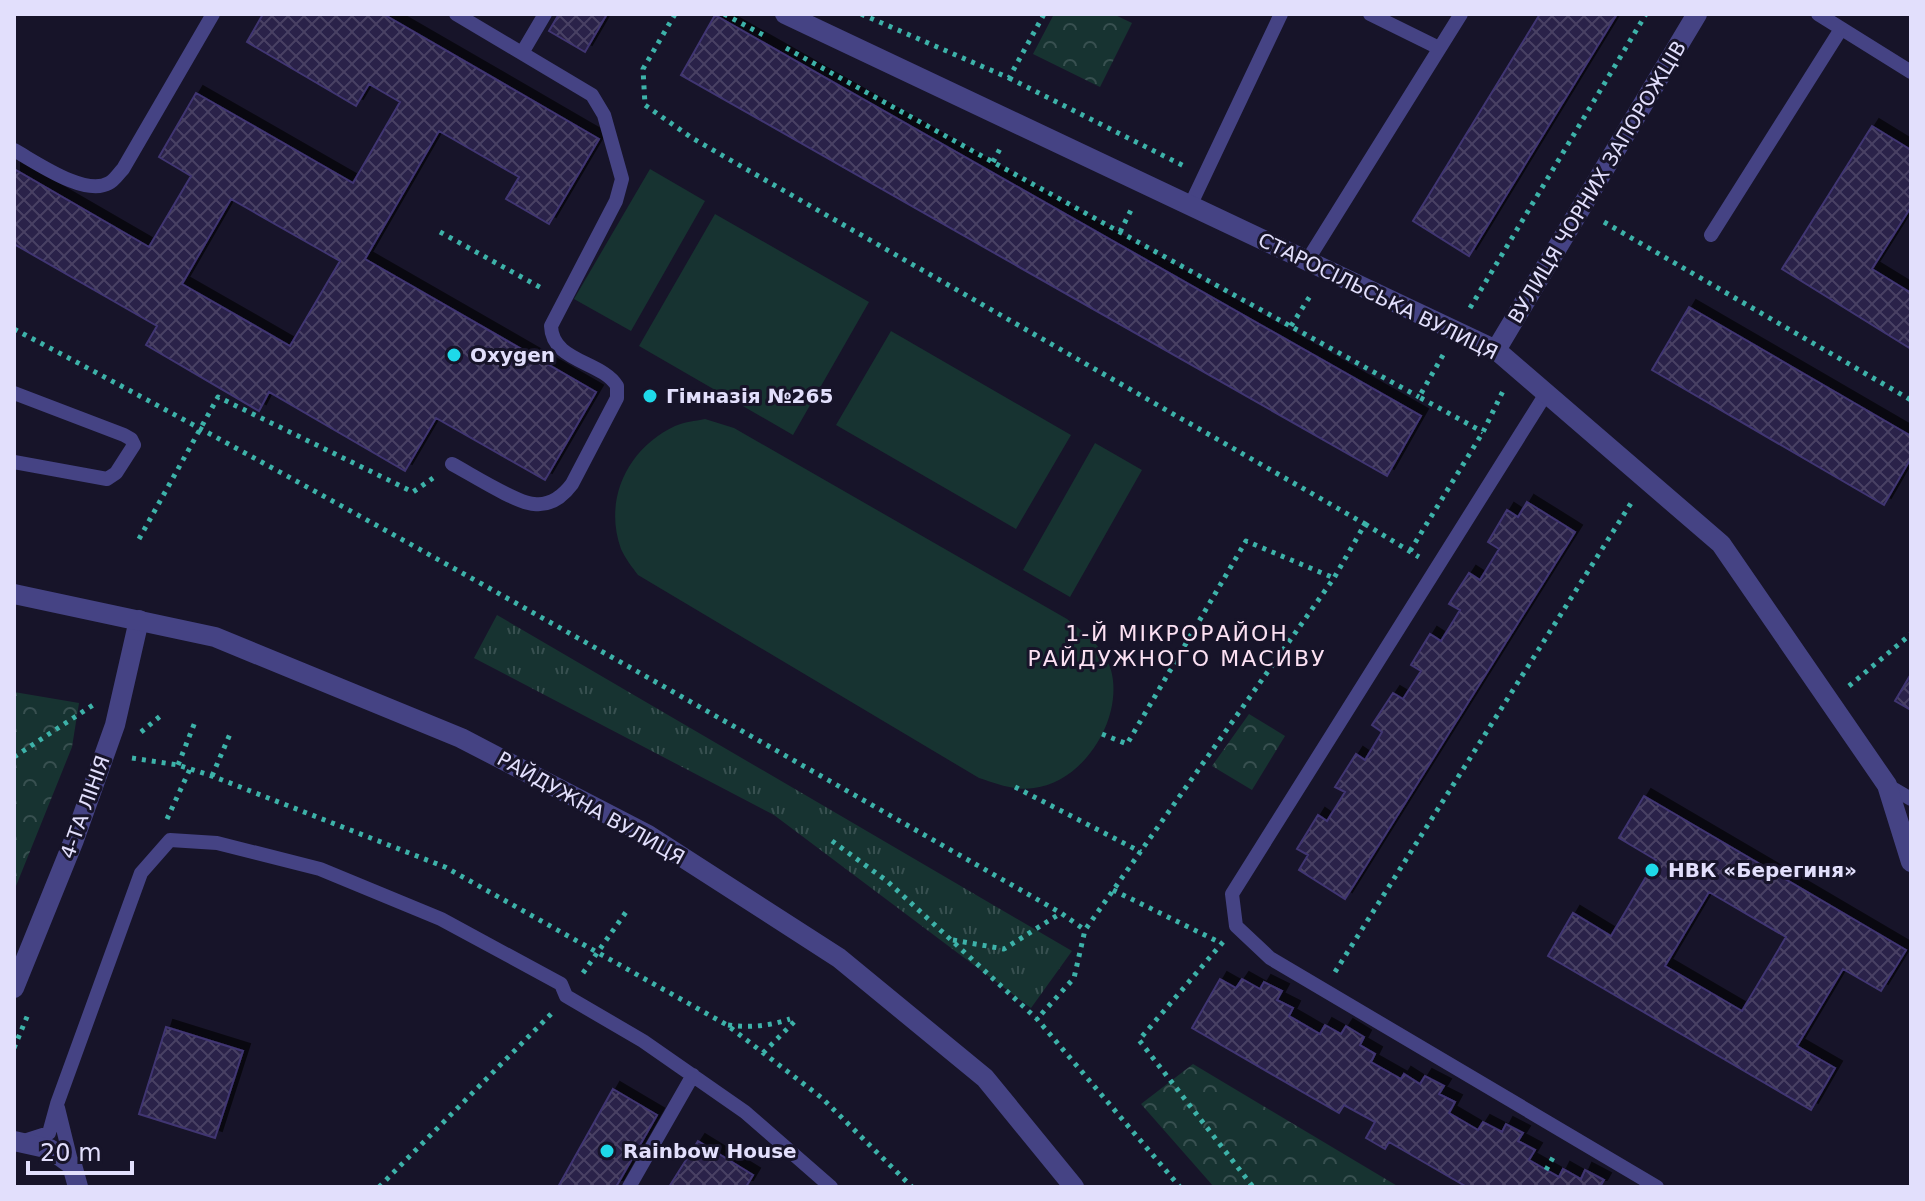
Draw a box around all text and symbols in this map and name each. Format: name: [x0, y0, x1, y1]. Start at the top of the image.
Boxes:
street label: ВУЛИЦЯ ЧОРНИХ ЗАПОРОЖЦІВ: [1503, 37, 1691, 327]
street label: СТАРОСІЛЬСЬКА ВУЛИЦЯ: [1254, 227, 1502, 365]
place label: Oxygen: [470, 343, 555, 367]
marker: Oxygen: [445, 346, 463, 364]
place label: Гімназія №265: [666, 384, 833, 408]
marker: Гімназія №265: [641, 387, 659, 405]
district label: 1-Й МІКРОРАЙОН РАЙДУЖНОГО МАСИВУ: [1028, 621, 1327, 671]
street label: РАЙДУЖНА ВУЛИЦЯ: [493, 746, 689, 870]
street label: 4-ТА ЛІНІЯ: [55, 752, 115, 862]
place label: НВК «Берегиня»: [1668, 858, 1857, 882]
marker: НВК «Берегиня»: [1643, 861, 1661, 879]
scale bar: [28, 1125, 132, 1175]
text: 20 m: [40, 1139, 102, 1167]
place label: Rainbow House: [623, 1139, 797, 1163]
marker: Rainbow House: [598, 1142, 616, 1160]

